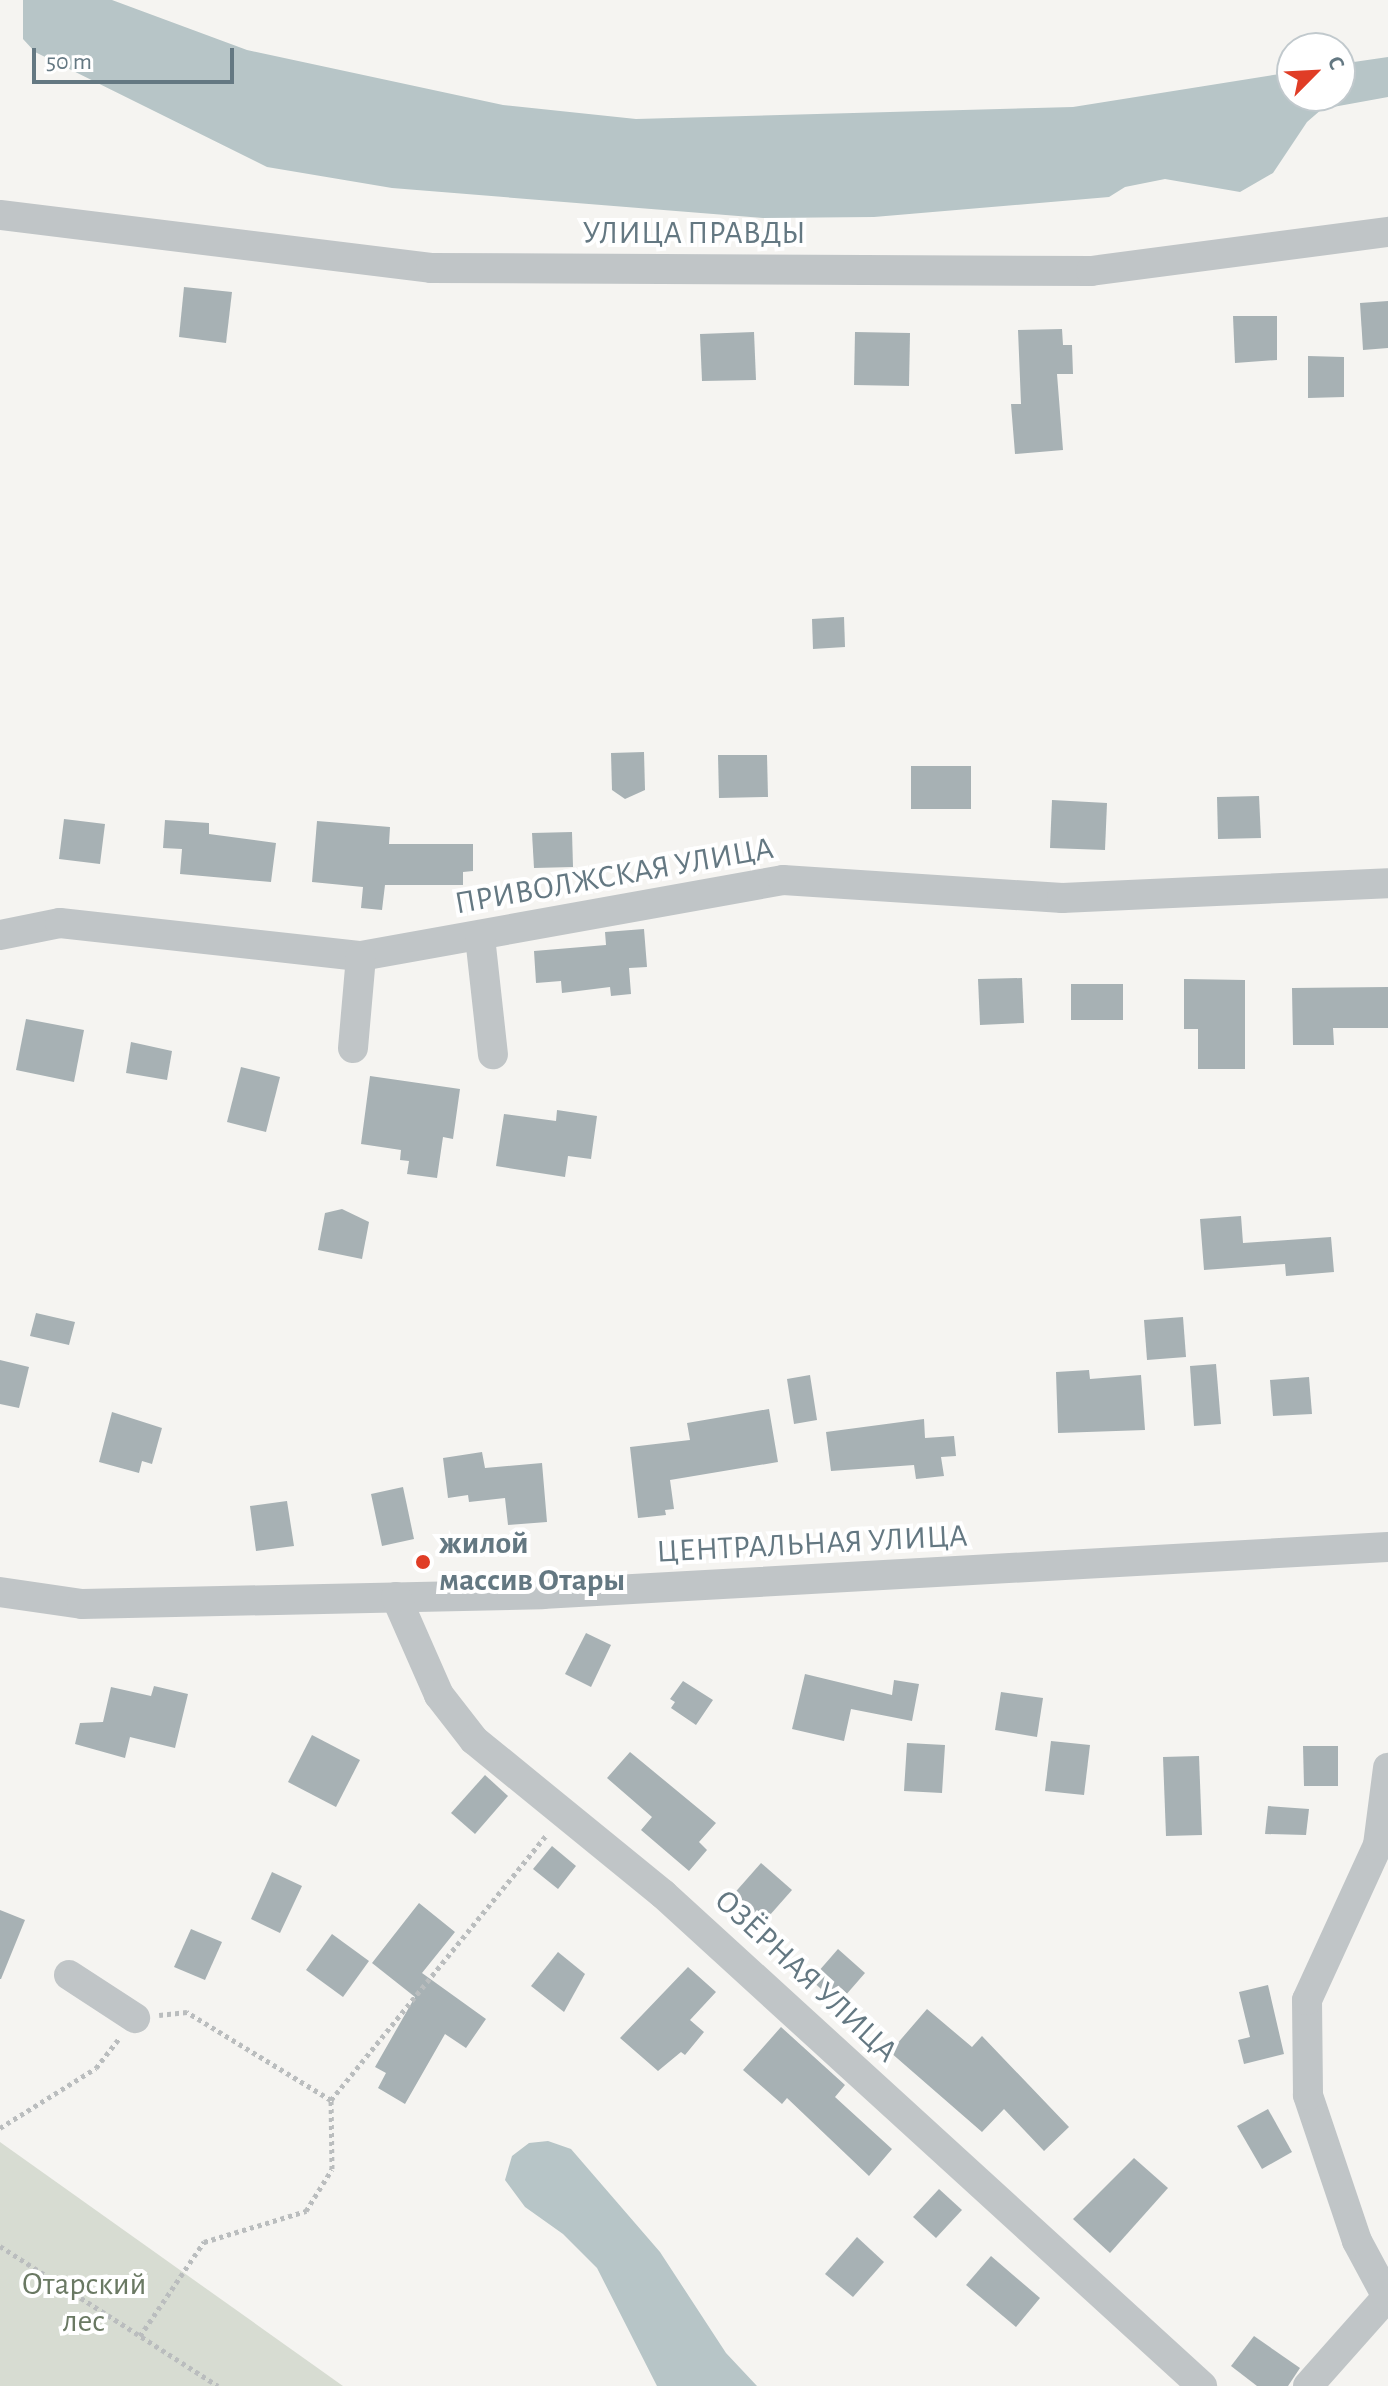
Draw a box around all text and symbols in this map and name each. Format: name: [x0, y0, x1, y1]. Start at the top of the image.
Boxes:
scale bar: [36, 32, 238, 82]
north arrow: [1276, 32, 1356, 112]
text: 50 m: [46, 50, 92, 74]
text: С: [1324, 53, 1349, 73]
street label: УЛИЦА ПРАВДЫ: [582, 214, 806, 252]
street label: ПРИВОЛЖСКАЯ УЛИЦА: [452, 829, 776, 923]
street label: ЦЕНТРАЛЬНАЯ УЛИЦА: [655, 1517, 969, 1571]
place label: жилой массив Отары: [439, 1525, 625, 1600]
marker: жилой массив Отары: [414, 1553, 432, 1571]
street label: ОЗЁРНАЯ УЛИЦА: [707, 1881, 905, 2071]
park label: Отарский лес: [22, 2266, 146, 2341]

